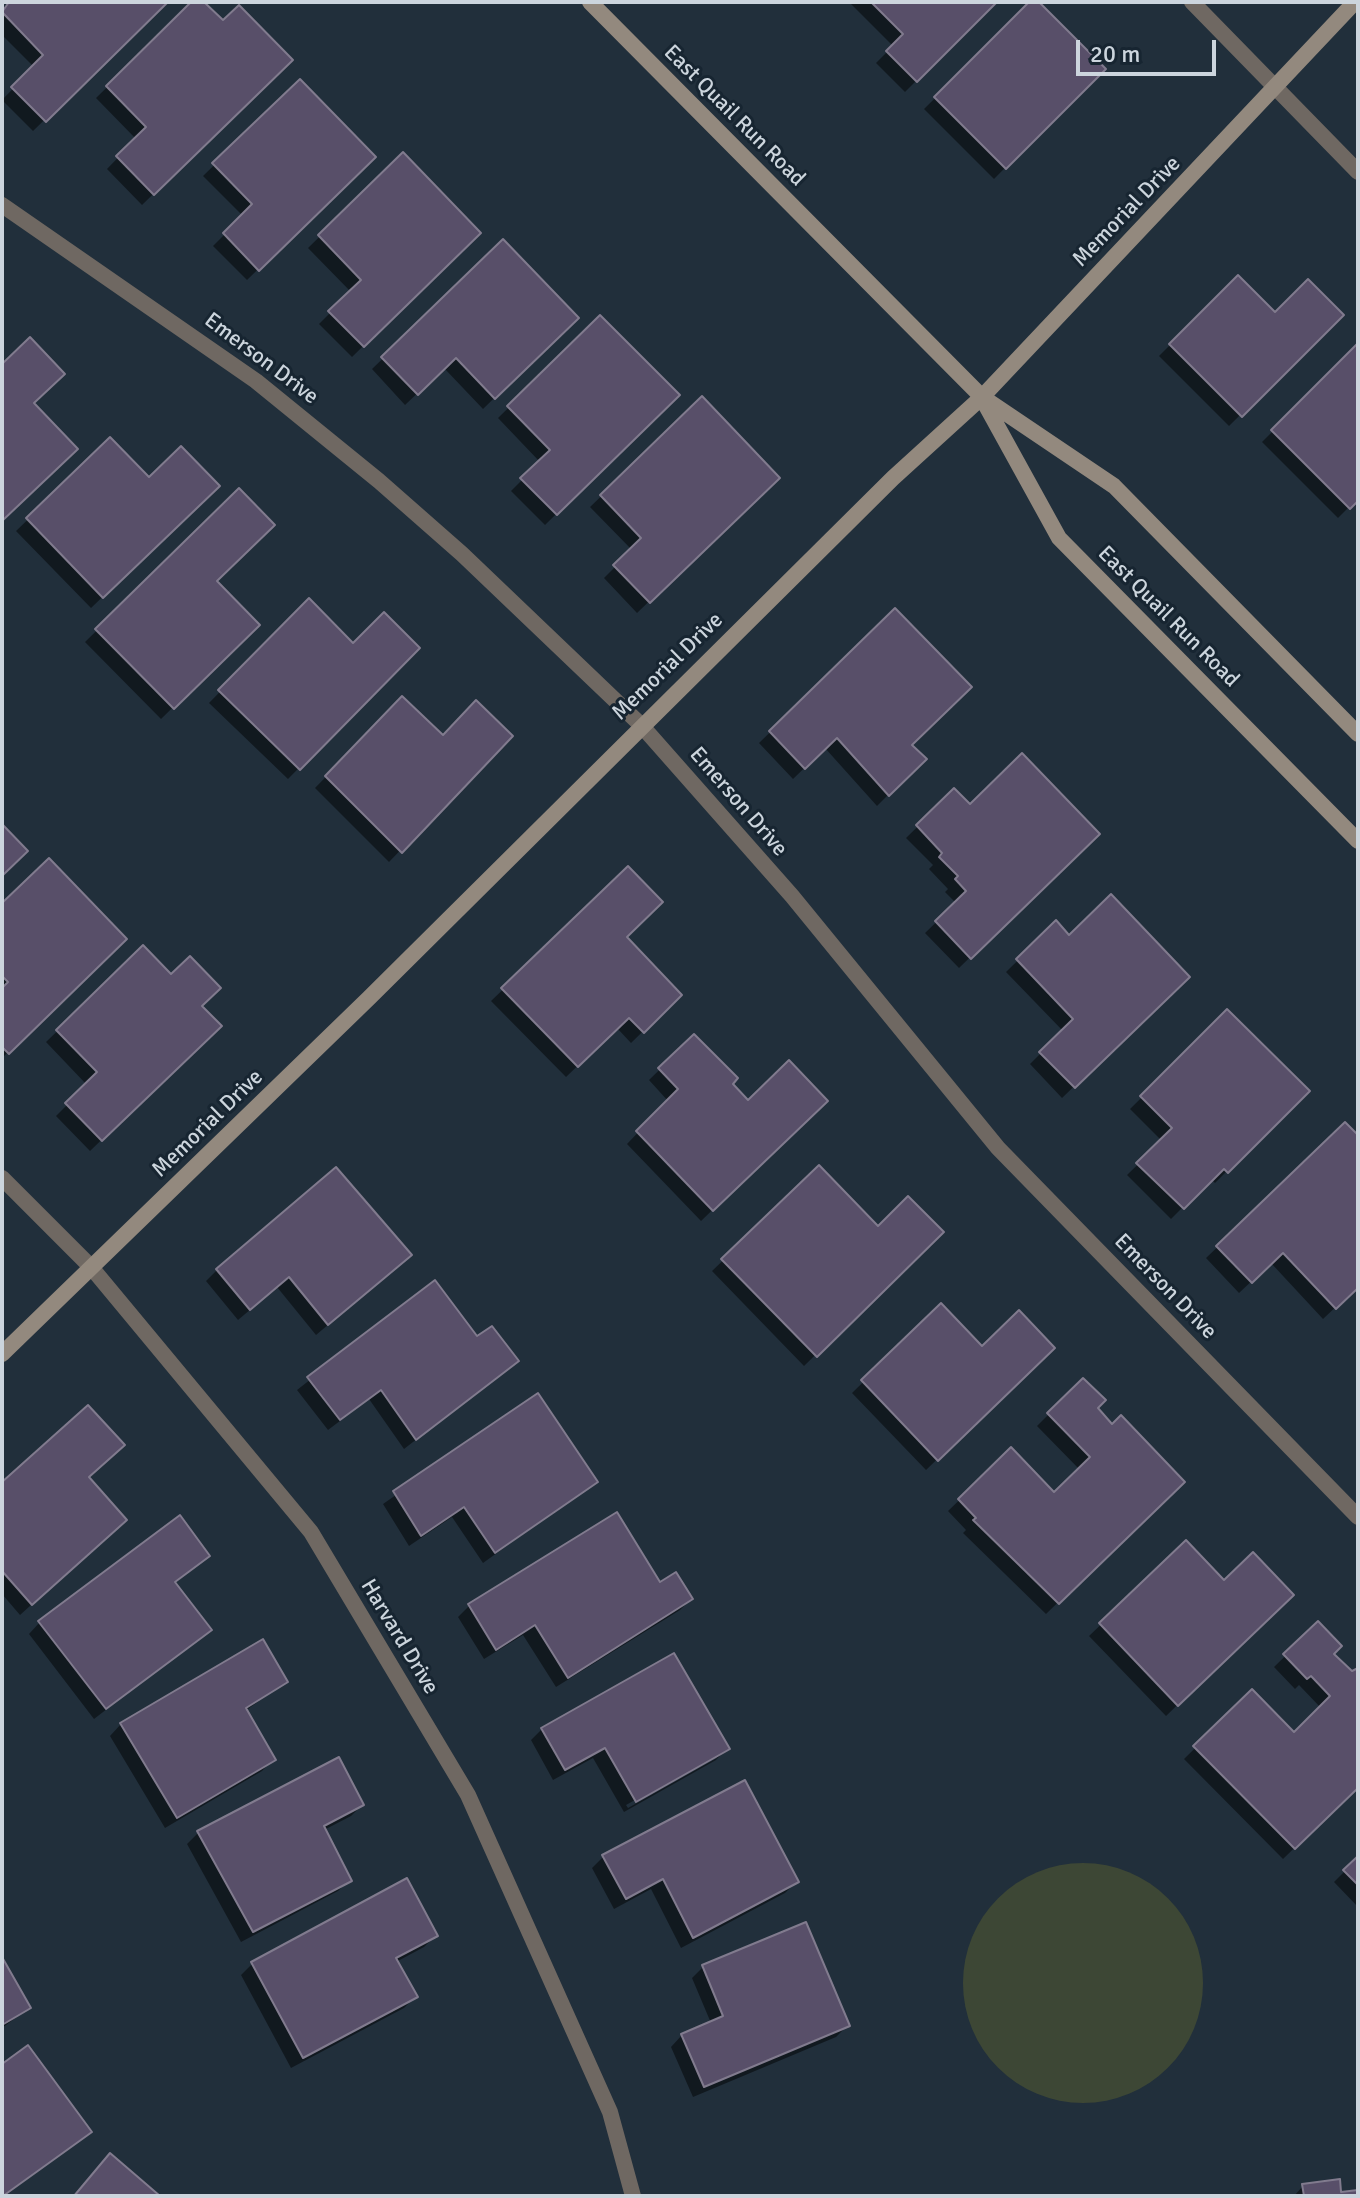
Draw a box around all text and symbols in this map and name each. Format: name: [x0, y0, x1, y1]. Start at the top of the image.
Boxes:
scale bar: [1080, 24, 1220, 74]
text: 20 m: [1090, 39, 1140, 69]
street label: East Quail Run Road: [658, 40, 810, 192]
street label: Memorial Drive: [1068, 151, 1186, 273]
street label: Emerson Drive: [199, 307, 323, 411]
street label: East Quail Run Road: [1092, 541, 1244, 693]
street label: Memorial Drive: [607, 608, 729, 726]
street label: Emerson Drive: [683, 742, 793, 862]
street label: Memorial Drive: [147, 1065, 269, 1183]
street label: Emerson Drive: [1108, 1229, 1222, 1345]
street label: Harvard Drive: [354, 1575, 444, 1699]

